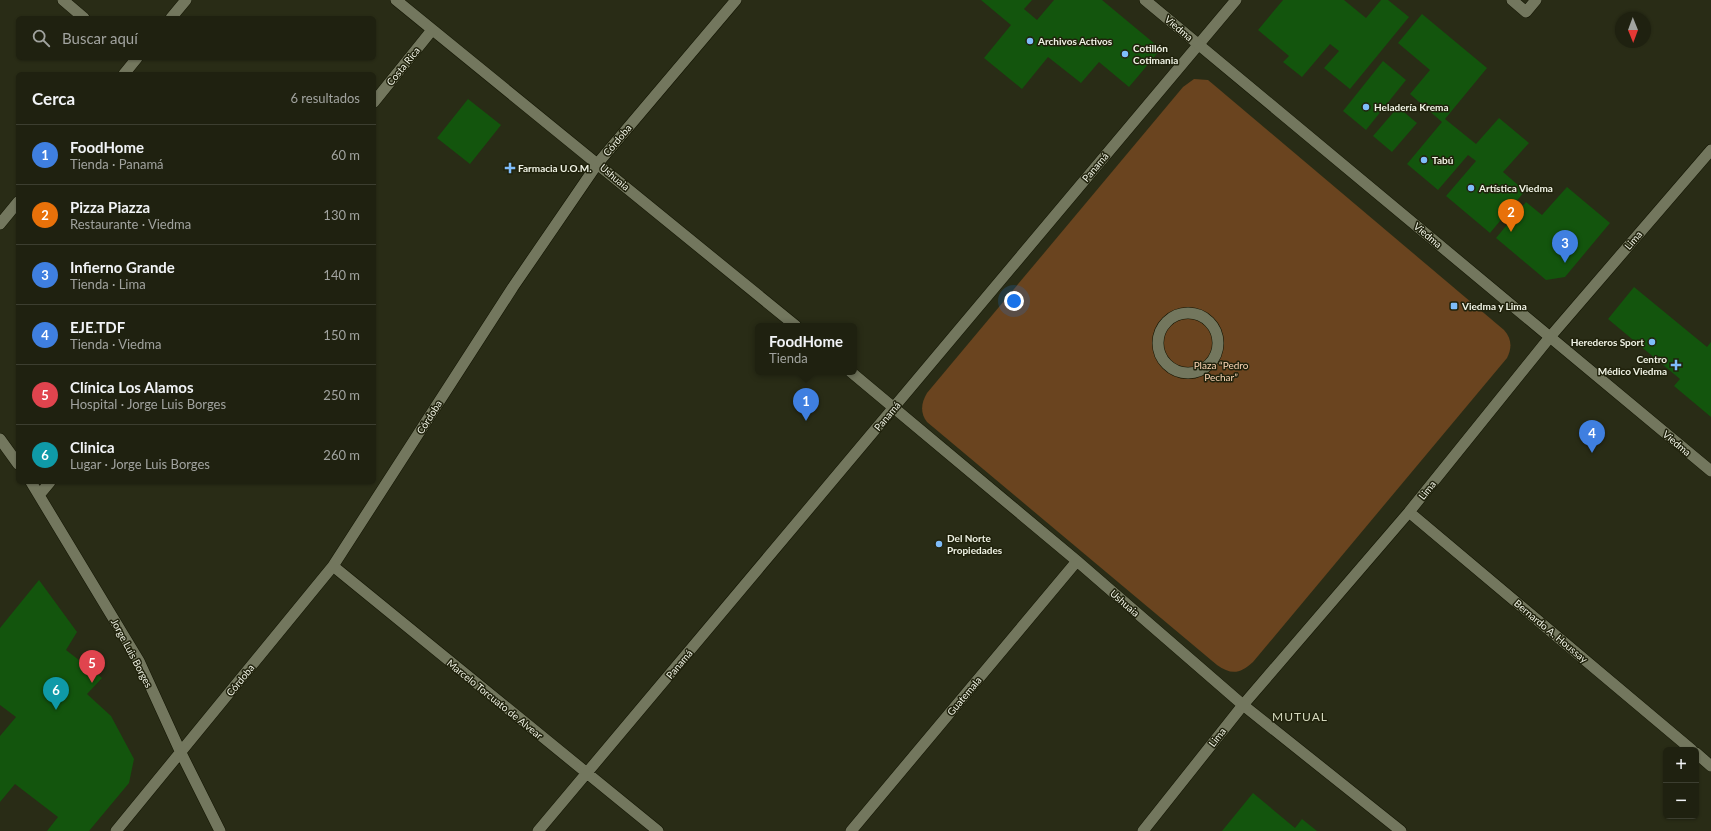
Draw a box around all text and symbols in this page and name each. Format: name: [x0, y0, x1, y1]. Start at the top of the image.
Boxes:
north arrow: [1615, 12, 1651, 48]
street label: Viedma: [1162, 13, 1196, 43]
search box: [16, 16, 376, 60]
icon: search: [30, 27, 52, 49]
text: Buscar aquí: [62, 29, 138, 47]
place label: Archivos Activos: [1037, 35, 1113, 47]
marker: Archivos Activos: [1025, 36, 1035, 46]
place label: Cotillón Cotimania: [1133, 42, 1178, 66]
street label: Costa Rica: [384, 44, 422, 88]
marker: Cotillón Cotimania: [1120, 49, 1130, 59]
text: Cerca: [32, 88, 75, 109]
text: 6 resultados: [290, 90, 360, 106]
place label: Heladería Krema: [1374, 101, 1448, 113]
marker: Heladería Krema: [1361, 102, 1371, 112]
street label: Córdoba: [600, 122, 634, 158]
text: FoodHome: [70, 138, 144, 156]
text: 1: [41, 147, 49, 163]
text: 60 m: [331, 147, 360, 163]
street label: Panamá: [1079, 150, 1111, 184]
place label: Tabú: [1432, 154, 1454, 166]
marker: Tabú: [1419, 155, 1429, 165]
text: Tienda · Panamá: [70, 156, 164, 172]
street label: Ushuaia: [598, 161, 632, 193]
place label: Farmacia U.O.M.: [518, 162, 592, 174]
marker: Farmacia U.O.M.: [505, 163, 515, 173]
place label: Artística Viedma: [1478, 182, 1553, 194]
marker: Artística Viedma: [1466, 183, 1476, 193]
text: Pizza Piazza: [70, 198, 150, 216]
pin: 2: [1498, 199, 1524, 232]
text: 2: [41, 207, 49, 223]
text: 130 m: [323, 207, 360, 223]
text: Restaurante · Viedma: [70, 216, 191, 232]
street label: Viedma: [1411, 220, 1445, 250]
street label: Lima: [1622, 228, 1644, 252]
pin: 3: [1552, 230, 1578, 263]
text: Infierno Grande: [70, 258, 175, 276]
text: 3: [41, 267, 49, 283]
text: 140 m: [323, 267, 360, 283]
text: Tienda · Lima: [70, 276, 146, 292]
your location: [1004, 291, 1024, 311]
place label: Viedma y Lima: [1461, 300, 1527, 312]
marker: Viedma y Lima: [1449, 301, 1459, 311]
text: EJE.TDF: [70, 318, 125, 336]
popup: [755, 323, 857, 375]
text: 4: [41, 327, 49, 343]
text: 150 m: [323, 327, 360, 343]
text: FoodHome: [769, 332, 843, 350]
text: Tienda · Viedma: [70, 336, 161, 352]
place label: Herederos Sport: [1571, 336, 1644, 348]
marker: Herederos Sport: [1647, 337, 1657, 347]
text: Tienda: [769, 350, 808, 366]
place label: Centro Médico Viedma: [1598, 353, 1667, 377]
park label: Plaza “Pedro Pechar”: [1194, 359, 1249, 383]
marker: Centro Médico Viedma: [1670, 359, 1682, 371]
text: Clínica Los Alamos: [70, 378, 194, 396]
text: 5: [41, 387, 49, 403]
text: 250 m: [323, 387, 360, 403]
pin: 1: [793, 388, 819, 421]
text: Hospital · Jorge Luis Borges: [70, 396, 226, 412]
street label: Córdoba: [414, 398, 444, 436]
street label: Panamá: [871, 399, 903, 433]
pin: 4: [1579, 420, 1605, 453]
street label: Viedma: [1660, 428, 1694, 458]
text: Clinica: [70, 438, 115, 456]
text: 6: [41, 447, 49, 463]
text: 260 m: [323, 447, 360, 463]
text: Lugar · Jorge Luis Borges: [70, 456, 210, 472]
street label: Lima: [1416, 478, 1438, 502]
place label: Del Norte Propiedades: [947, 532, 1003, 556]
marker: Del Norte Propiedades: [934, 539, 944, 549]
street label: Ushuaia: [1108, 587, 1142, 619]
street label: Bernardo A. Houssay: [1512, 597, 1591, 666]
street label: Jorge Luis Borges: [109, 617, 155, 689]
street label: Panamá: [663, 647, 695, 681]
pin: 5: [79, 650, 105, 683]
street label: Marcelo Torcuato de Alvear: [445, 657, 546, 742]
street label: Córdoba: [224, 662, 256, 698]
street label: Guatemala: [944, 674, 984, 718]
pin: 6: [43, 677, 69, 710]
district label: MUTUAL: [1272, 709, 1328, 724]
street label: Lima: [1206, 725, 1228, 749]
map controls: [1663, 747, 1699, 819]
button: +: [1663, 747, 1699, 783]
button: −: [1663, 783, 1699, 819]

